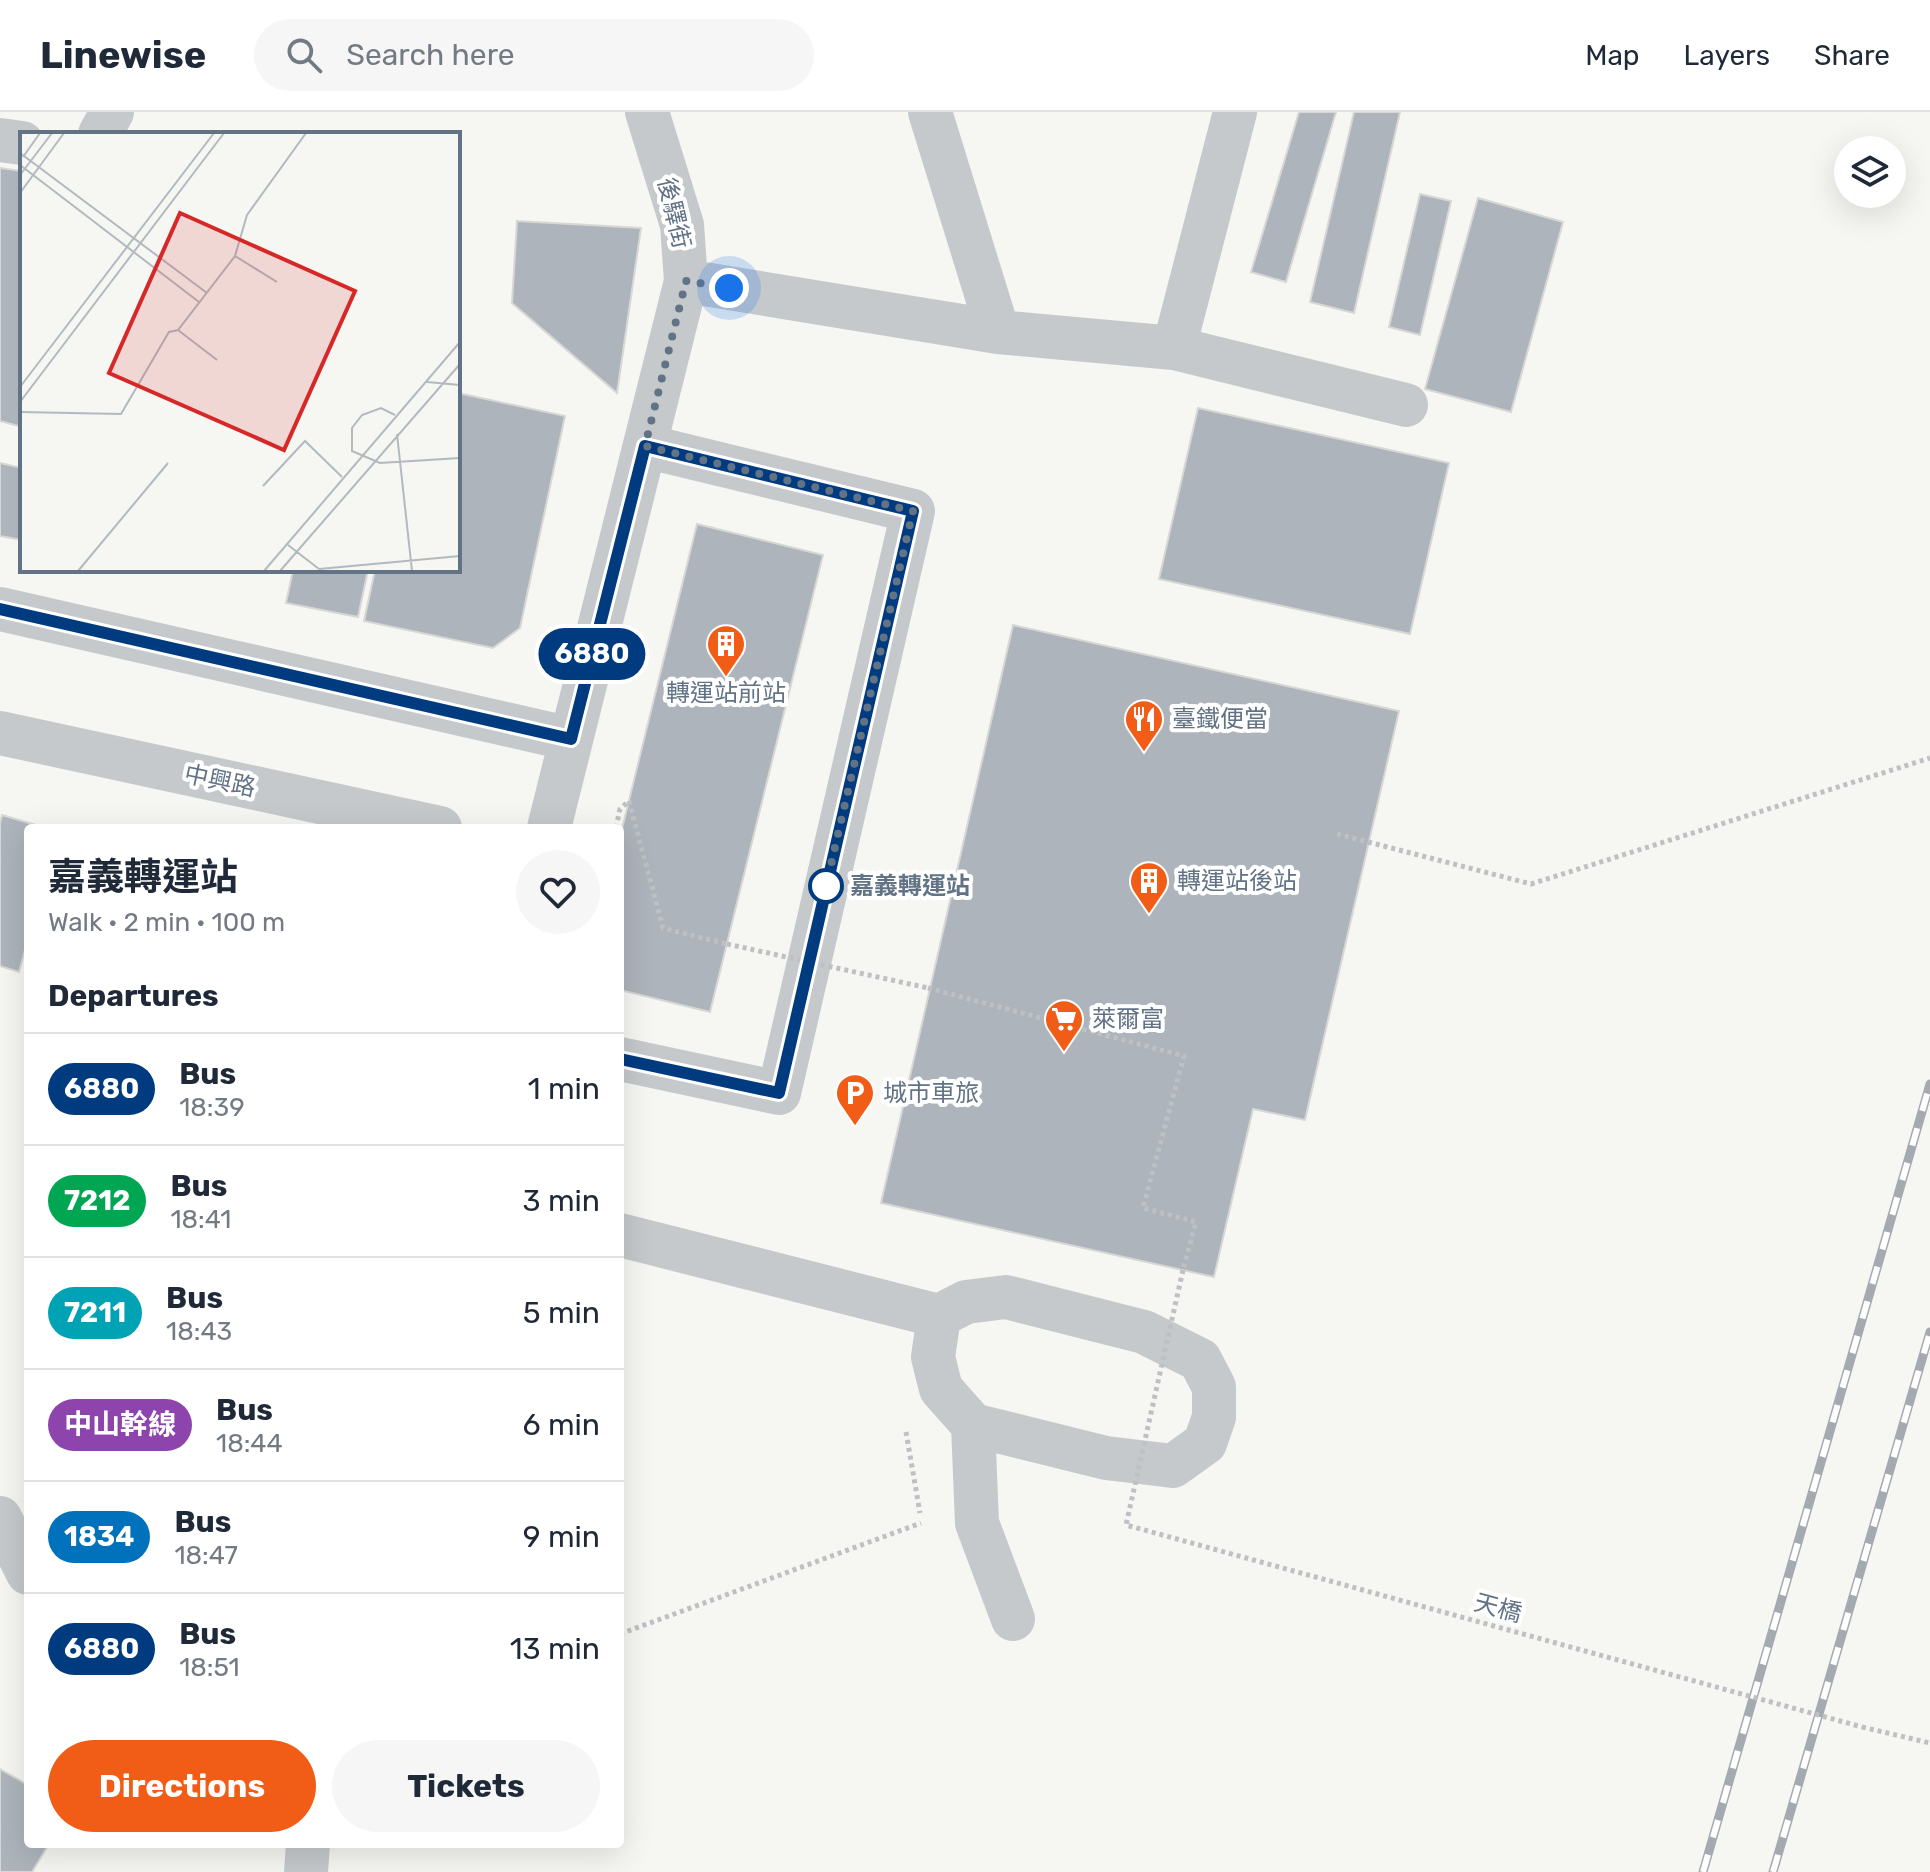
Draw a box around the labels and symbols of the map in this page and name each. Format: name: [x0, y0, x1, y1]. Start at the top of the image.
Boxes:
inset map: [20, 132, 460, 572]
street label: 後驛街: [652, 175, 696, 251]
your location: [709, 268, 749, 308]
building icon: 轉運站前站: [705, 623, 747, 678]
line badge: 6880: [536, 628, 648, 680]
place label: 轉運站前站: [666, 679, 786, 707]
restaurant icon: 臺鐵便當: [1123, 698, 1165, 753]
place label: 臺鐵便當: [1172, 705, 1268, 733]
street label: 中興路: [182, 760, 258, 802]
building icon: 轉運站後站: [1128, 860, 1170, 915]
place label: 轉運站後站: [1177, 867, 1297, 895]
marker: 嘉義轉運站: [809, 869, 843, 903]
place label: 嘉義轉運站: [850, 872, 970, 900]
supermarket icon: 萊爾富: [1043, 998, 1085, 1053]
place label: 萊爾富: [1092, 1005, 1164, 1033]
parking icon: 城市車旅: [834, 1072, 876, 1127]
place label: 城市車旅: [883, 1079, 979, 1107]
street label: 天橋: [1471, 1588, 1525, 1628]

